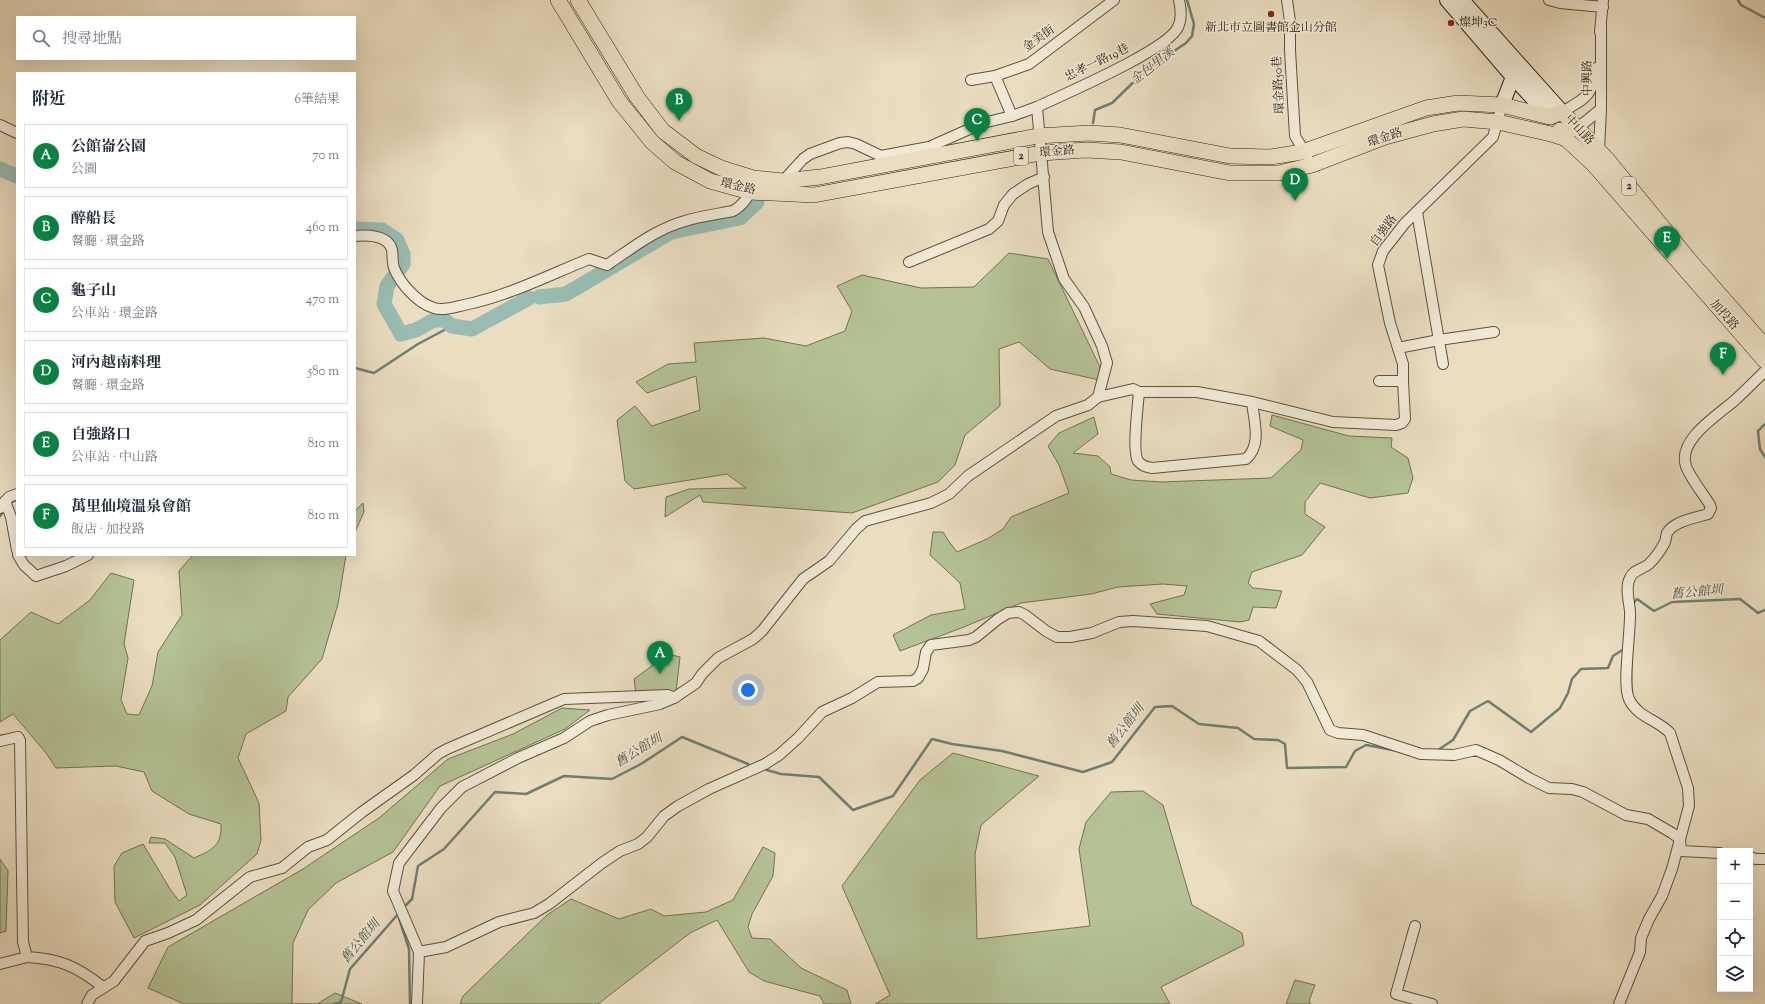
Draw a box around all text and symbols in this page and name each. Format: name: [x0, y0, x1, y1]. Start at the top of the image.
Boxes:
marker: 新北市立圖書館金山分館: [1266, 9, 1276, 19]
place label: 燦坤3C: [1459, 14, 1498, 32]
search box: [16, 16, 356, 60]
marker: 燦坤3C: [1446, 18, 1456, 28]
place label: 新北市立圖書館金山分館: [1205, 19, 1337, 37]
street label: 金美街: [1019, 21, 1060, 57]
icon: search: [30, 27, 52, 49]
text: 搜尋地點: [62, 29, 122, 50]
street label: 忠孝一路19巷: [1062, 40, 1132, 86]
water label: 金包里溪: [1127, 43, 1181, 90]
street label: 環金路50巷: [1268, 55, 1290, 115]
street label: 中興路: [1579, 60, 1597, 96]
text: 附近: [32, 88, 66, 112]
pin: B: [666, 88, 692, 121]
text: 6筆結果: [295, 91, 340, 109]
pin: C: [964, 108, 990, 141]
street label: 中山路: [1560, 111, 1598, 149]
street label: 環金路: [1365, 124, 1405, 152]
text: 公館崙公園: [71, 137, 146, 158]
street label: 環金路: [1038, 141, 1076, 163]
text: A: [41, 147, 51, 165]
text: 70 m: [312, 147, 339, 165]
road number: 2: [1014, 147, 1028, 165]
text: 公園: [71, 161, 97, 179]
pin: D: [1282, 168, 1308, 201]
street label: 環金路: [718, 174, 758, 200]
road number: 2: [1622, 177, 1636, 195]
text: 醉船長: [71, 209, 116, 230]
street label: 自強路: [1366, 211, 1402, 251]
text: B: [42, 219, 50, 237]
text: 460 m: [306, 219, 339, 237]
pin: E: [1654, 226, 1680, 259]
text: 餐廳 · 環金路: [71, 233, 145, 251]
text: 龜子山: [71, 281, 116, 302]
text: C: [41, 291, 51, 309]
text: 470 m: [306, 291, 339, 309]
street label: 加投路: [1705, 296, 1743, 334]
text: 公車站 · 環金路: [71, 305, 158, 323]
pin: F: [1710, 342, 1736, 375]
text: 河內越南料理: [71, 353, 161, 374]
text: D: [41, 363, 51, 381]
text: 580 m: [308, 363, 339, 381]
text: 餐廳 · 環金路: [71, 377, 145, 395]
text: 自強路口: [71, 425, 131, 446]
text: E: [42, 435, 50, 453]
text: 810 m: [308, 435, 339, 453]
text: 公車站 · 中山路: [71, 449, 158, 467]
text: 萬里仙境溫泉會館: [71, 497, 191, 518]
text: F: [42, 507, 50, 525]
text: 810 m: [308, 507, 339, 525]
text: 飯店 · 加投路: [71, 521, 145, 539]
water label: 舊公館圳: [1670, 582, 1726, 604]
pin: A: [647, 641, 673, 674]
your location: [738, 680, 758, 700]
water label: 舊公館圳: [1103, 699, 1150, 753]
water label: 舊公館圳: [612, 729, 668, 772]
map controls: [1717, 848, 1753, 992]
button: +: [1717, 848, 1753, 884]
button: −: [1717, 884, 1753, 920]
water label: 舊公館圳: [337, 915, 386, 968]
button: locate: [1717, 920, 1753, 956]
button: layers: [1717, 956, 1753, 992]

